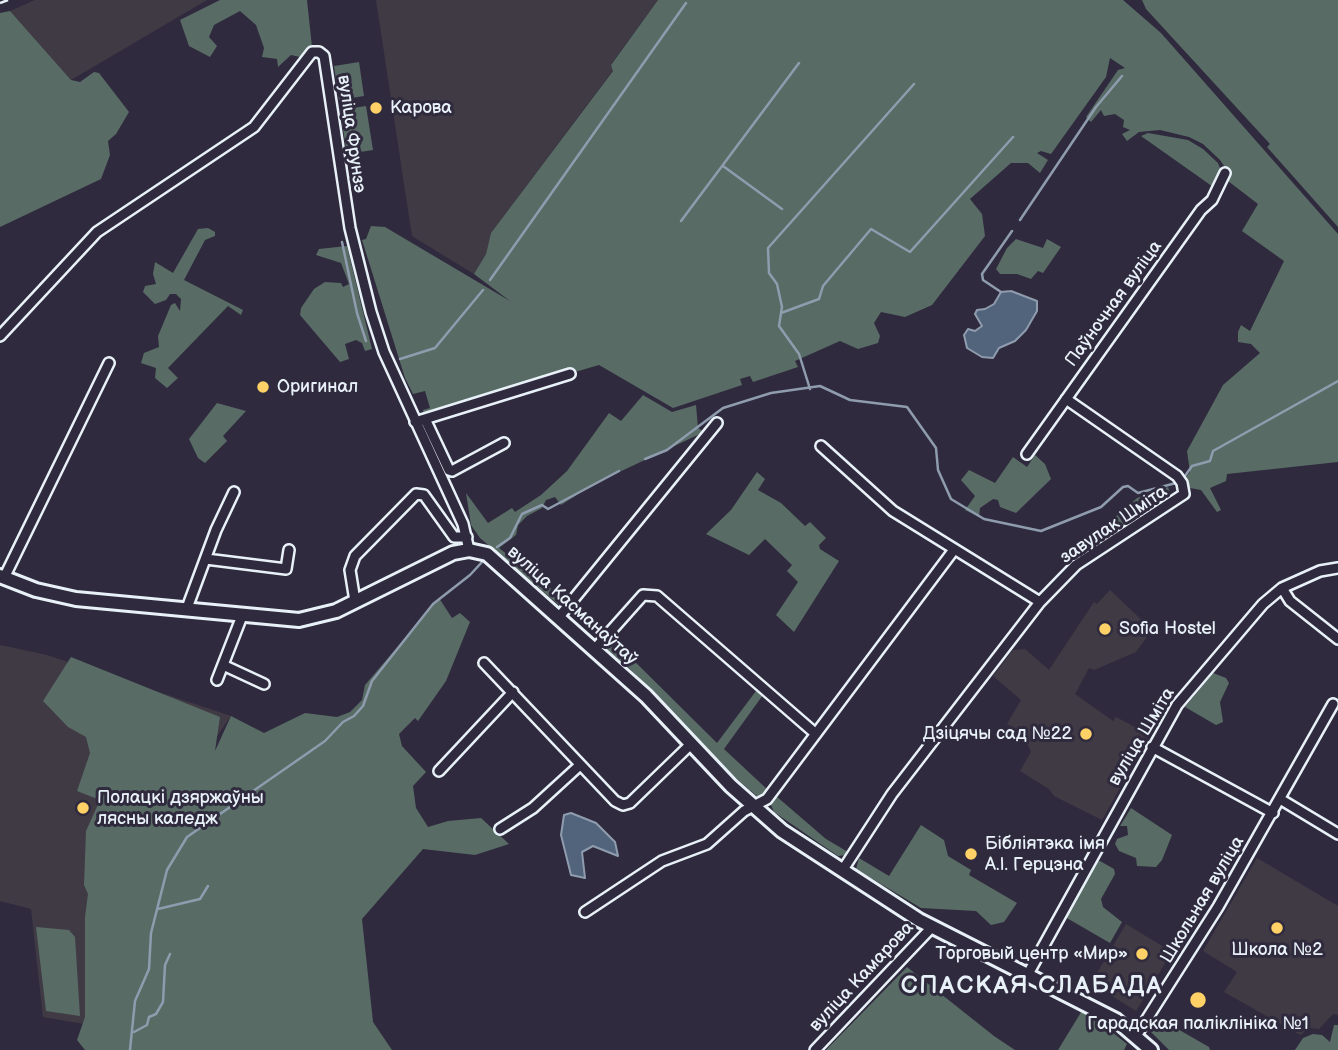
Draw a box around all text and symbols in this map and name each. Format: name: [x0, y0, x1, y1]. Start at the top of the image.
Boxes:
street label: вуліца Фрунзэ: [332, 74, 370, 194]
place label: Карова: [390, 97, 452, 119]
marker: Карова: [368, 100, 384, 116]
street label: Паўночная вуліца: [1061, 237, 1167, 371]
place label: Оригинал: [277, 376, 358, 398]
marker: Оригинал: [255, 379, 271, 395]
street label: завулак Шміта: [1056, 481, 1172, 569]
street label: вуліца Касманаўтаў: [502, 542, 642, 670]
place label: Sofia Hostel: [1119, 618, 1216, 640]
marker: Sofia Hostel: [1097, 621, 1113, 637]
street label: вуліца Шміта: [1104, 684, 1180, 790]
place label: Дзіцячы сад №22: [923, 723, 1072, 745]
marker: Дзіцячы сад №22: [1078, 726, 1094, 742]
place label: Полацкі дзяржаўны лясны каледж: [97, 787, 264, 830]
marker: Полацкі дзяржаўны лясны каледж: [75, 800, 91, 816]
place label: Бібліятэка імя А.І. Герцэна: [985, 833, 1105, 876]
street label: Школьная вуліца: [1157, 833, 1249, 967]
marker: Бібліятэка імя А.І. Герцэна: [963, 846, 979, 862]
street label: вуліца Камарова: [805, 917, 919, 1037]
marker: Школа №2: [1269, 920, 1285, 936]
place label: Школа №2: [1231, 939, 1323, 961]
place label: Торговый центр «Мир»: [936, 943, 1128, 965]
marker: Торговый центр «Мир»: [1134, 946, 1150, 962]
district label: СПАСКАЯ СЛАБАДА: [903, 973, 1161, 1001]
marker: Гарадская паліклініка №1: [1188, 990, 1208, 1010]
place label: Гарадская паліклініка №1: [1087, 1013, 1309, 1035]

